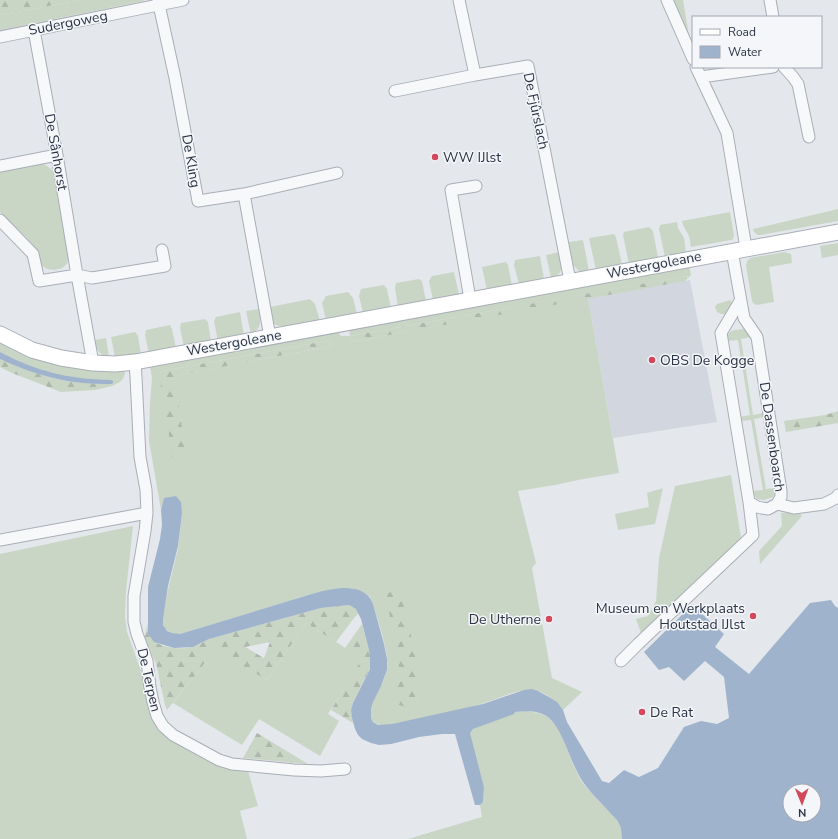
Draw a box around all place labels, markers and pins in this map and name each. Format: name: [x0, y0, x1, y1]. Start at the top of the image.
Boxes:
place label: WW IJlst: [443, 148, 501, 167]
marker: WW IJlst: [430, 152, 440, 162]
place label: OBS De Kogge: [660, 351, 754, 370]
marker: OBS De Kogge: [647, 355, 657, 365]
place label: Museum en Werkplaats Houtstad IJlst: [596, 599, 745, 634]
place label: De Utherne: [469, 610, 541, 629]
marker: Museum en Werkplaats Houtstad IJlst: [748, 611, 758, 621]
marker: De Utherne: [544, 614, 554, 624]
place label: De Rat: [650, 703, 693, 722]
marker: De Rat: [637, 707, 647, 717]

